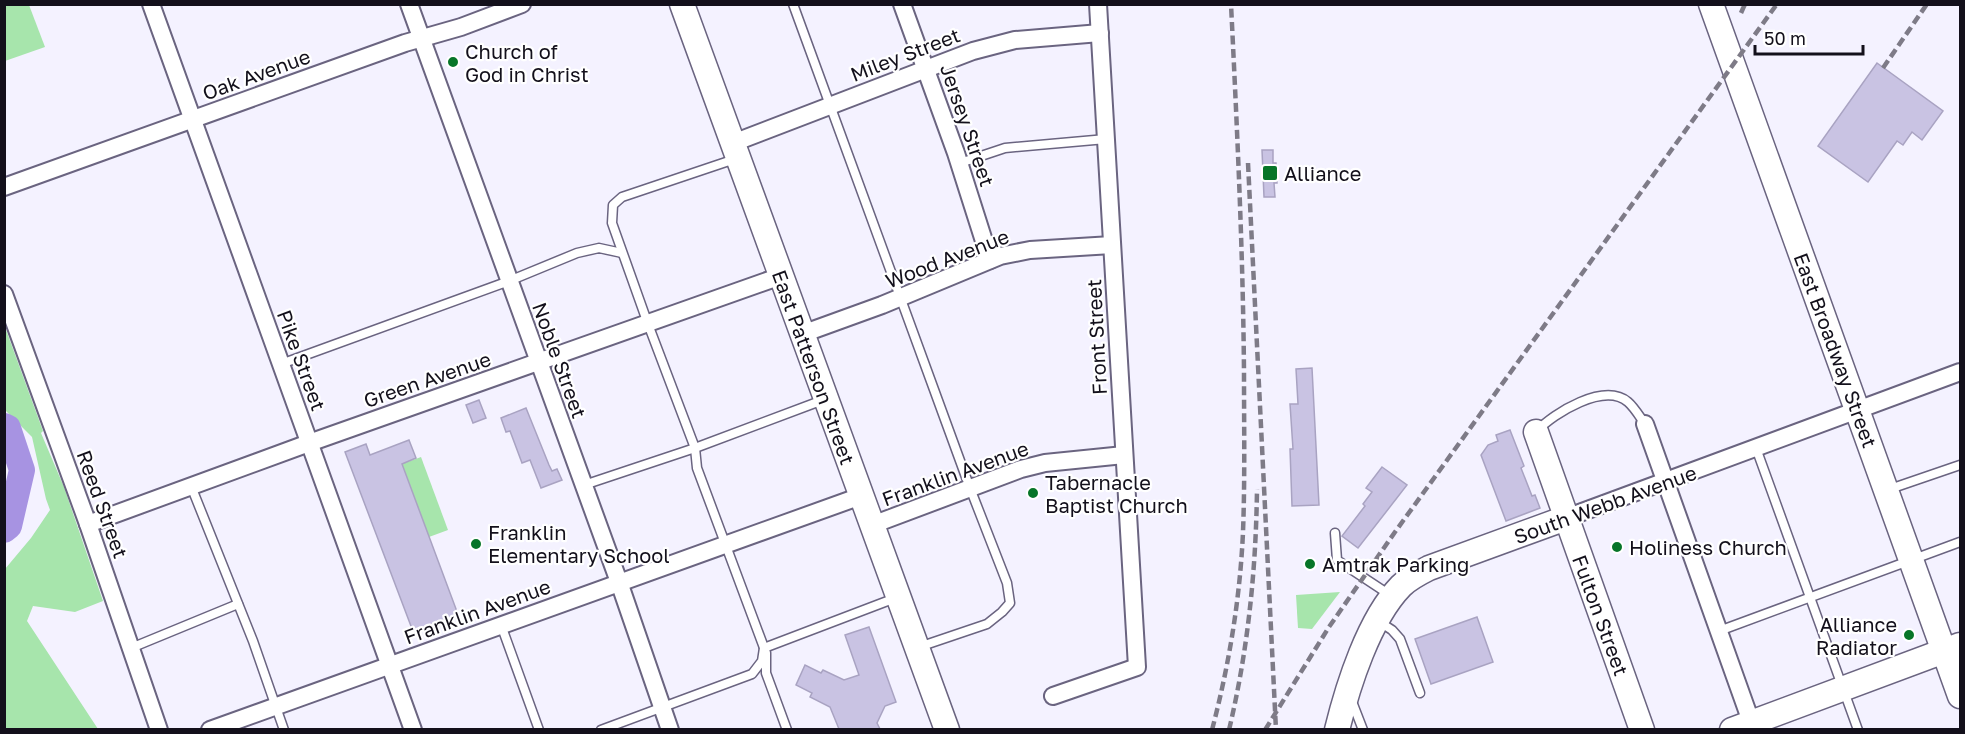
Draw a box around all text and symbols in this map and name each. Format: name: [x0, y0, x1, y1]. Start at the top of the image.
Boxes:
scale bar: [1755, 18, 1863, 56]
street label: Miley Street: [847, 22, 963, 86]
text: 50 m: [1764, 27, 1806, 49]
place label: Church of God in Christ: [465, 39, 589, 86]
street label: Oak Avenue: [199, 43, 313, 105]
marker: Church of God in Christ: [446, 55, 460, 69]
street label: Jersey Street: [936, 61, 1000, 189]
place label: Alliance: [1284, 161, 1361, 185]
marker: Alliance: [1261, 164, 1279, 182]
street label: Wood Avenue: [882, 223, 1012, 293]
street label: East Broadway Street: [1790, 249, 1882, 451]
street label: East Patterson Street: [768, 266, 860, 468]
street label: Front Street: [1081, 279, 1111, 395]
street label: Noble Street: [528, 299, 592, 421]
street label: Pike Street: [273, 306, 331, 414]
street label: Green Avenue: [360, 346, 494, 412]
street label: Franklin Avenue: [879, 435, 1031, 511]
street label: Reed Street: [72, 447, 134, 561]
street label: South Webb Avenue: [1510, 460, 1700, 548]
place label: Tabernacle Baptist Church: [1045, 470, 1188, 517]
marker: Tabernacle Baptist Church: [1026, 486, 1040, 500]
place label: Franklin Elementary School: [488, 520, 670, 567]
place label: Holiness Church: [1629, 535, 1787, 559]
marker: Franklin Elementary School: [469, 537, 483, 551]
marker: Holiness Church: [1610, 540, 1624, 554]
street label: Fulton Street: [1568, 551, 1634, 679]
place label: Amtrak Parking: [1322, 552, 1469, 576]
marker: Amtrak Parking: [1303, 557, 1317, 571]
street label: Franklin Avenue: [401, 573, 553, 649]
place label: Alliance Radiator: [1816, 612, 1897, 659]
marker: Alliance Radiator: [1902, 628, 1916, 642]

